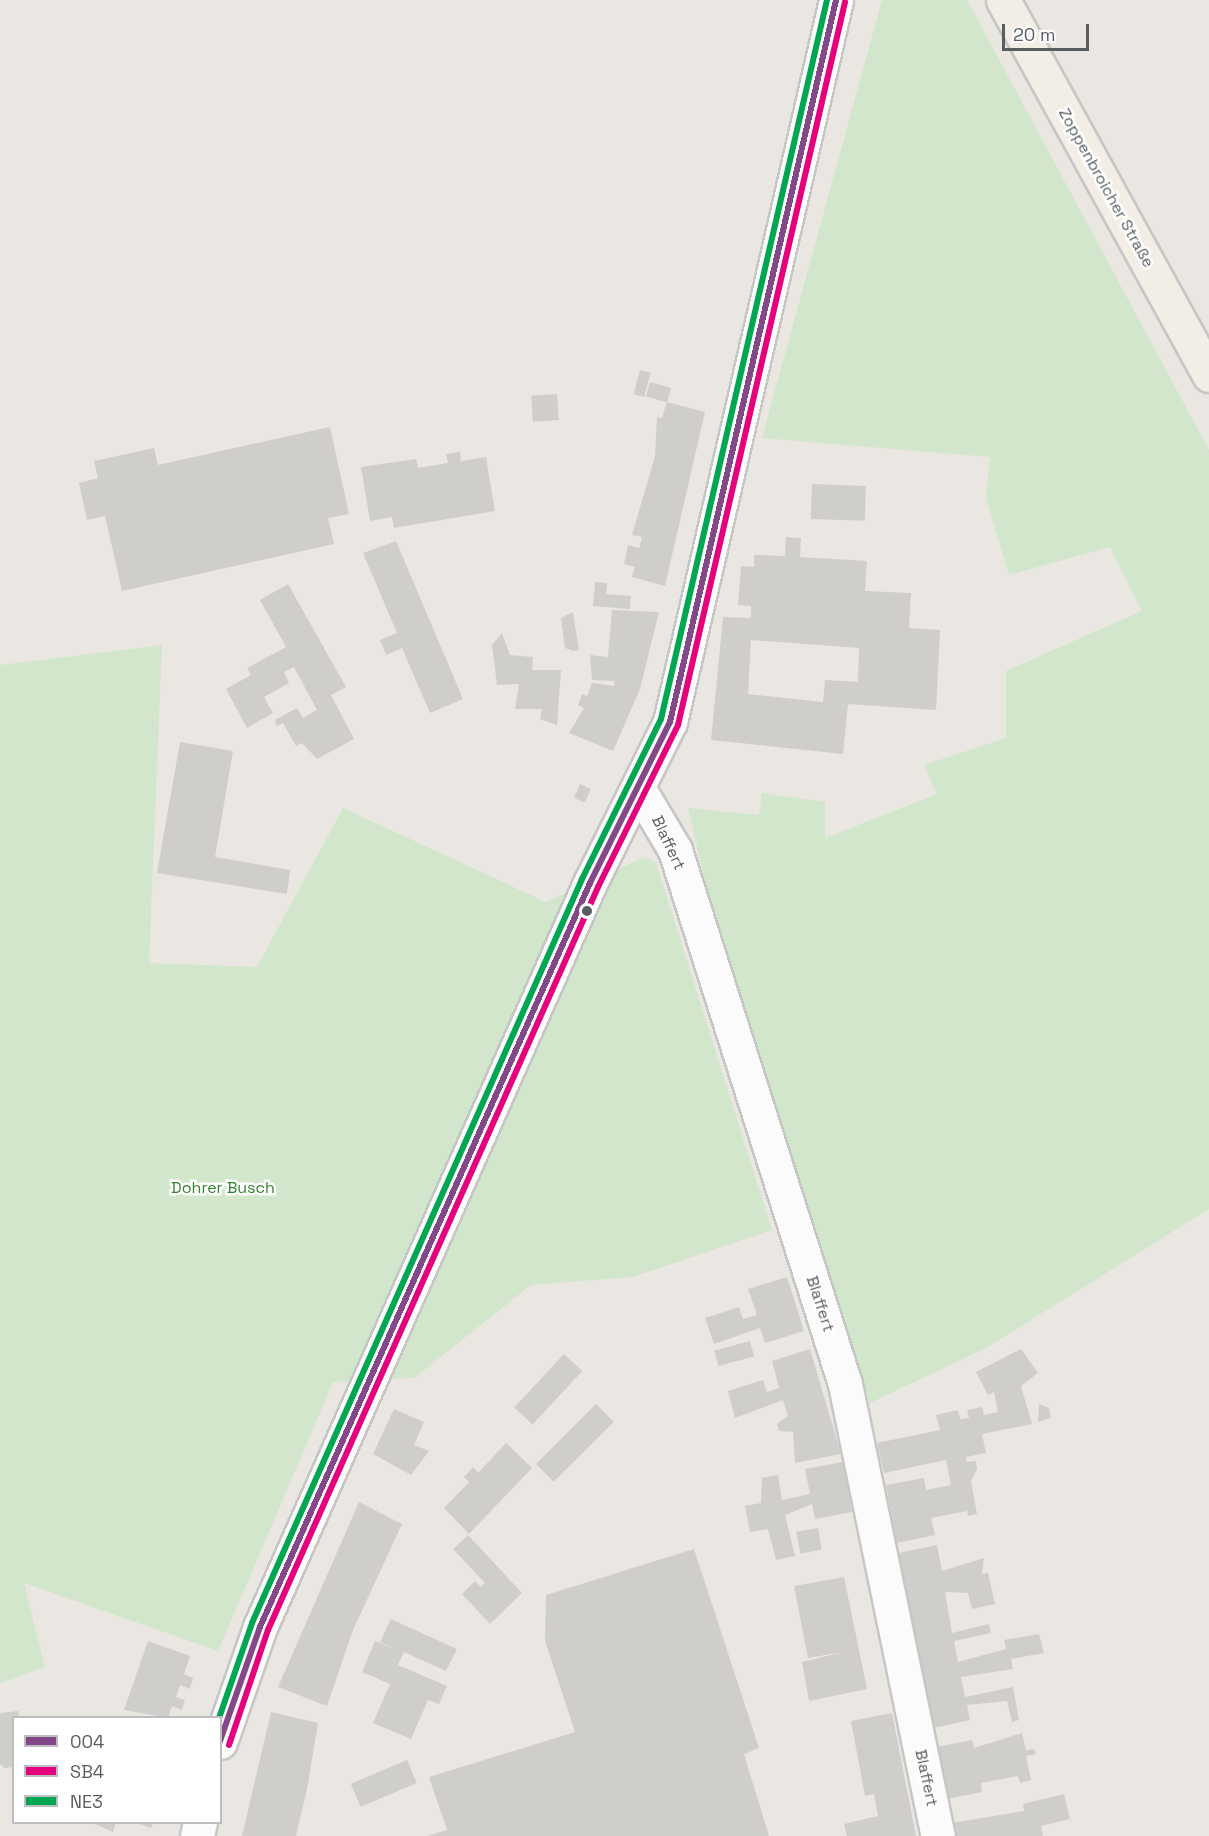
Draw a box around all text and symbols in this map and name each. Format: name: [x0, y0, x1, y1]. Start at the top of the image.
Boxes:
scale bar: [1005, 12, 1092, 50]
text: 20 m: [1013, 23, 1056, 46]
street label: Zoppenbroicher Straße: [1054, 105, 1158, 271]
street label: Blaffert: [647, 813, 689, 873]
unlabelled marker: [581, 905, 593, 917]
park label: Dohrer Busch: [171, 1178, 275, 1198]
street label: Blaffert: [802, 1274, 838, 1334]
legend: [12, 1716, 222, 1824]
text: 004: [70, 1730, 104, 1753]
street label: Blaffert: [911, 1748, 941, 1808]
text: SB4: [70, 1760, 104, 1783]
text: NE3: [70, 1790, 103, 1813]

